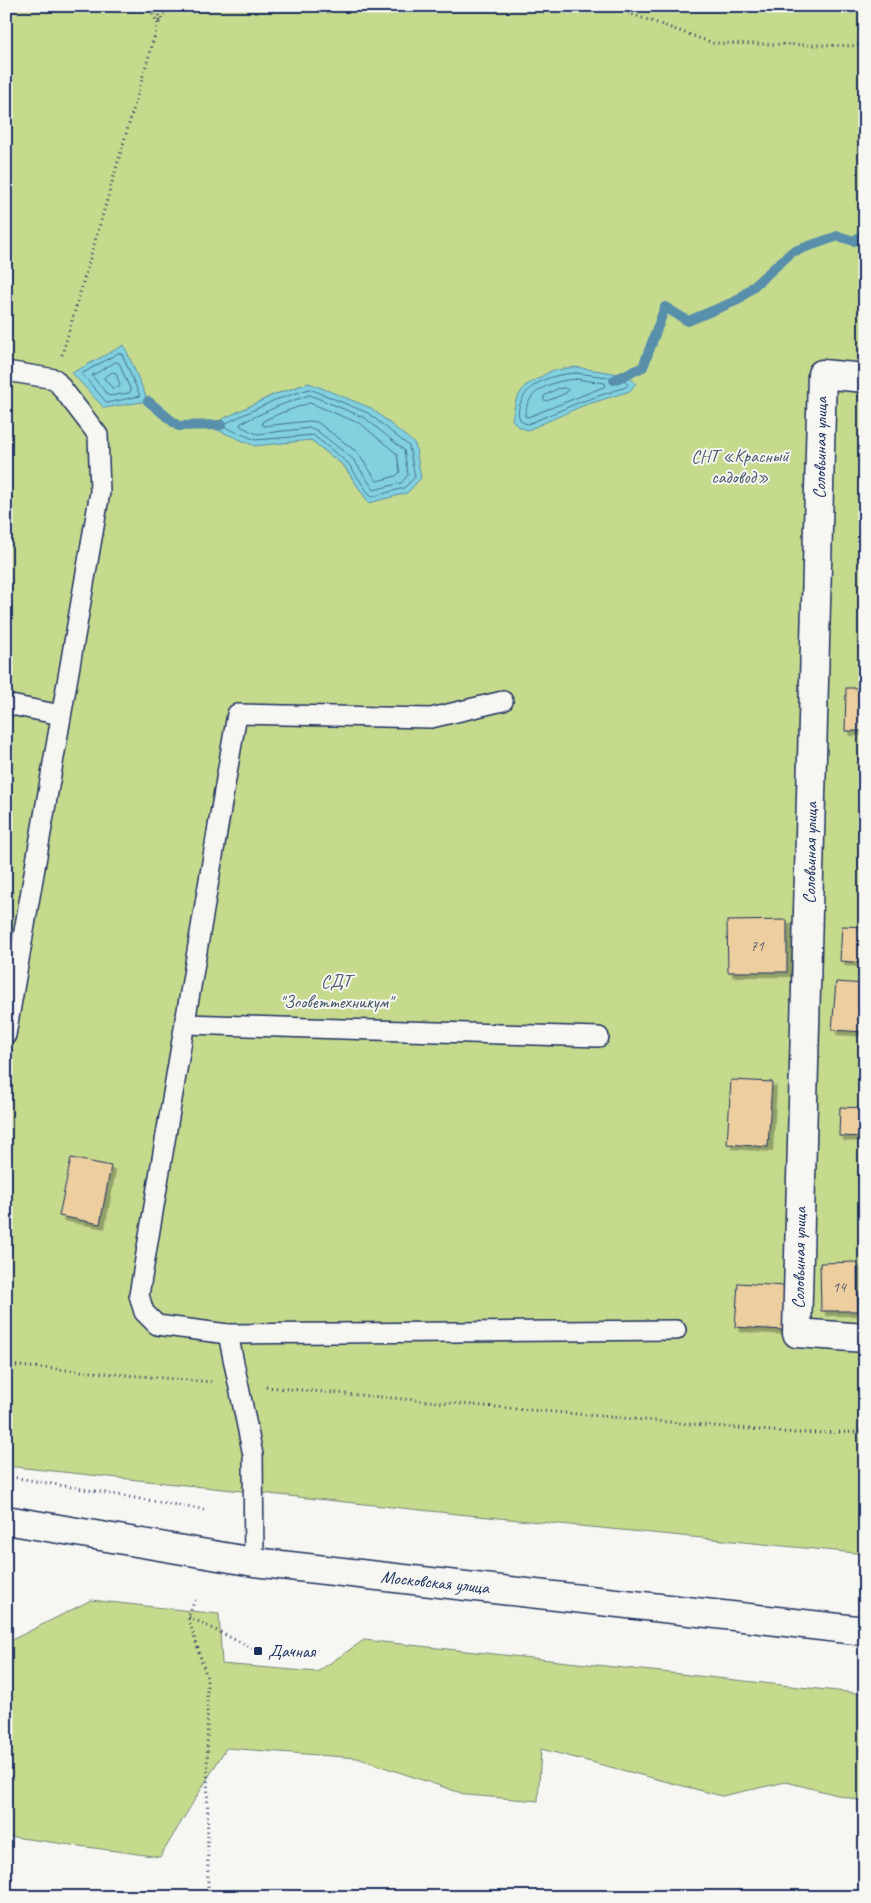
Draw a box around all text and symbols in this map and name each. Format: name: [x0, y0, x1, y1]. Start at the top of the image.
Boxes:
street label: Соловьиная улица: [808, 395, 832, 499]
park label: СНТ «Красный садовод»: [691, 445, 790, 488]
street label: Соловьиная улица: [798, 800, 822, 904]
house number: 71: [750, 937, 765, 956]
park label: СДТ "Зооветтехникум": [280, 970, 396, 1013]
street label: Соловьиная улица: [787, 1205, 811, 1309]
house number: 14: [832, 1278, 847, 1297]
street label: Московская улица: [380, 1565, 491, 1599]
place label: Дачная: [268, 1640, 317, 1662]
marker: Дачная: [252, 1645, 264, 1657]

